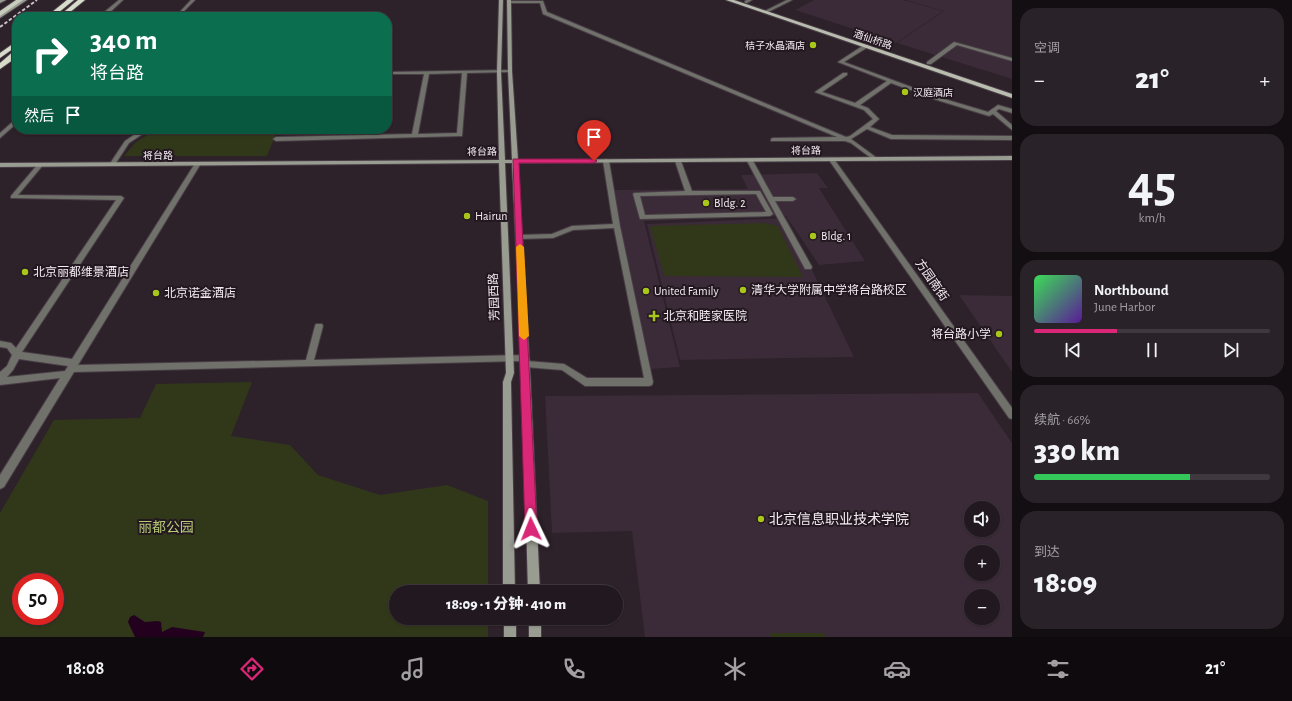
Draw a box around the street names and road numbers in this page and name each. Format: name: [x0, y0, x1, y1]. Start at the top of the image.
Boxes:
street label: 酒仙桥路: [852, 28, 894, 51]
street label: 将台路: [791, 145, 821, 156]
street label: 将台路: [467, 146, 497, 157]
street label: 将台路: [143, 150, 173, 161]
street label: 方园南街: [913, 256, 952, 303]
street label: 芳园西路: [486, 273, 501, 321]

